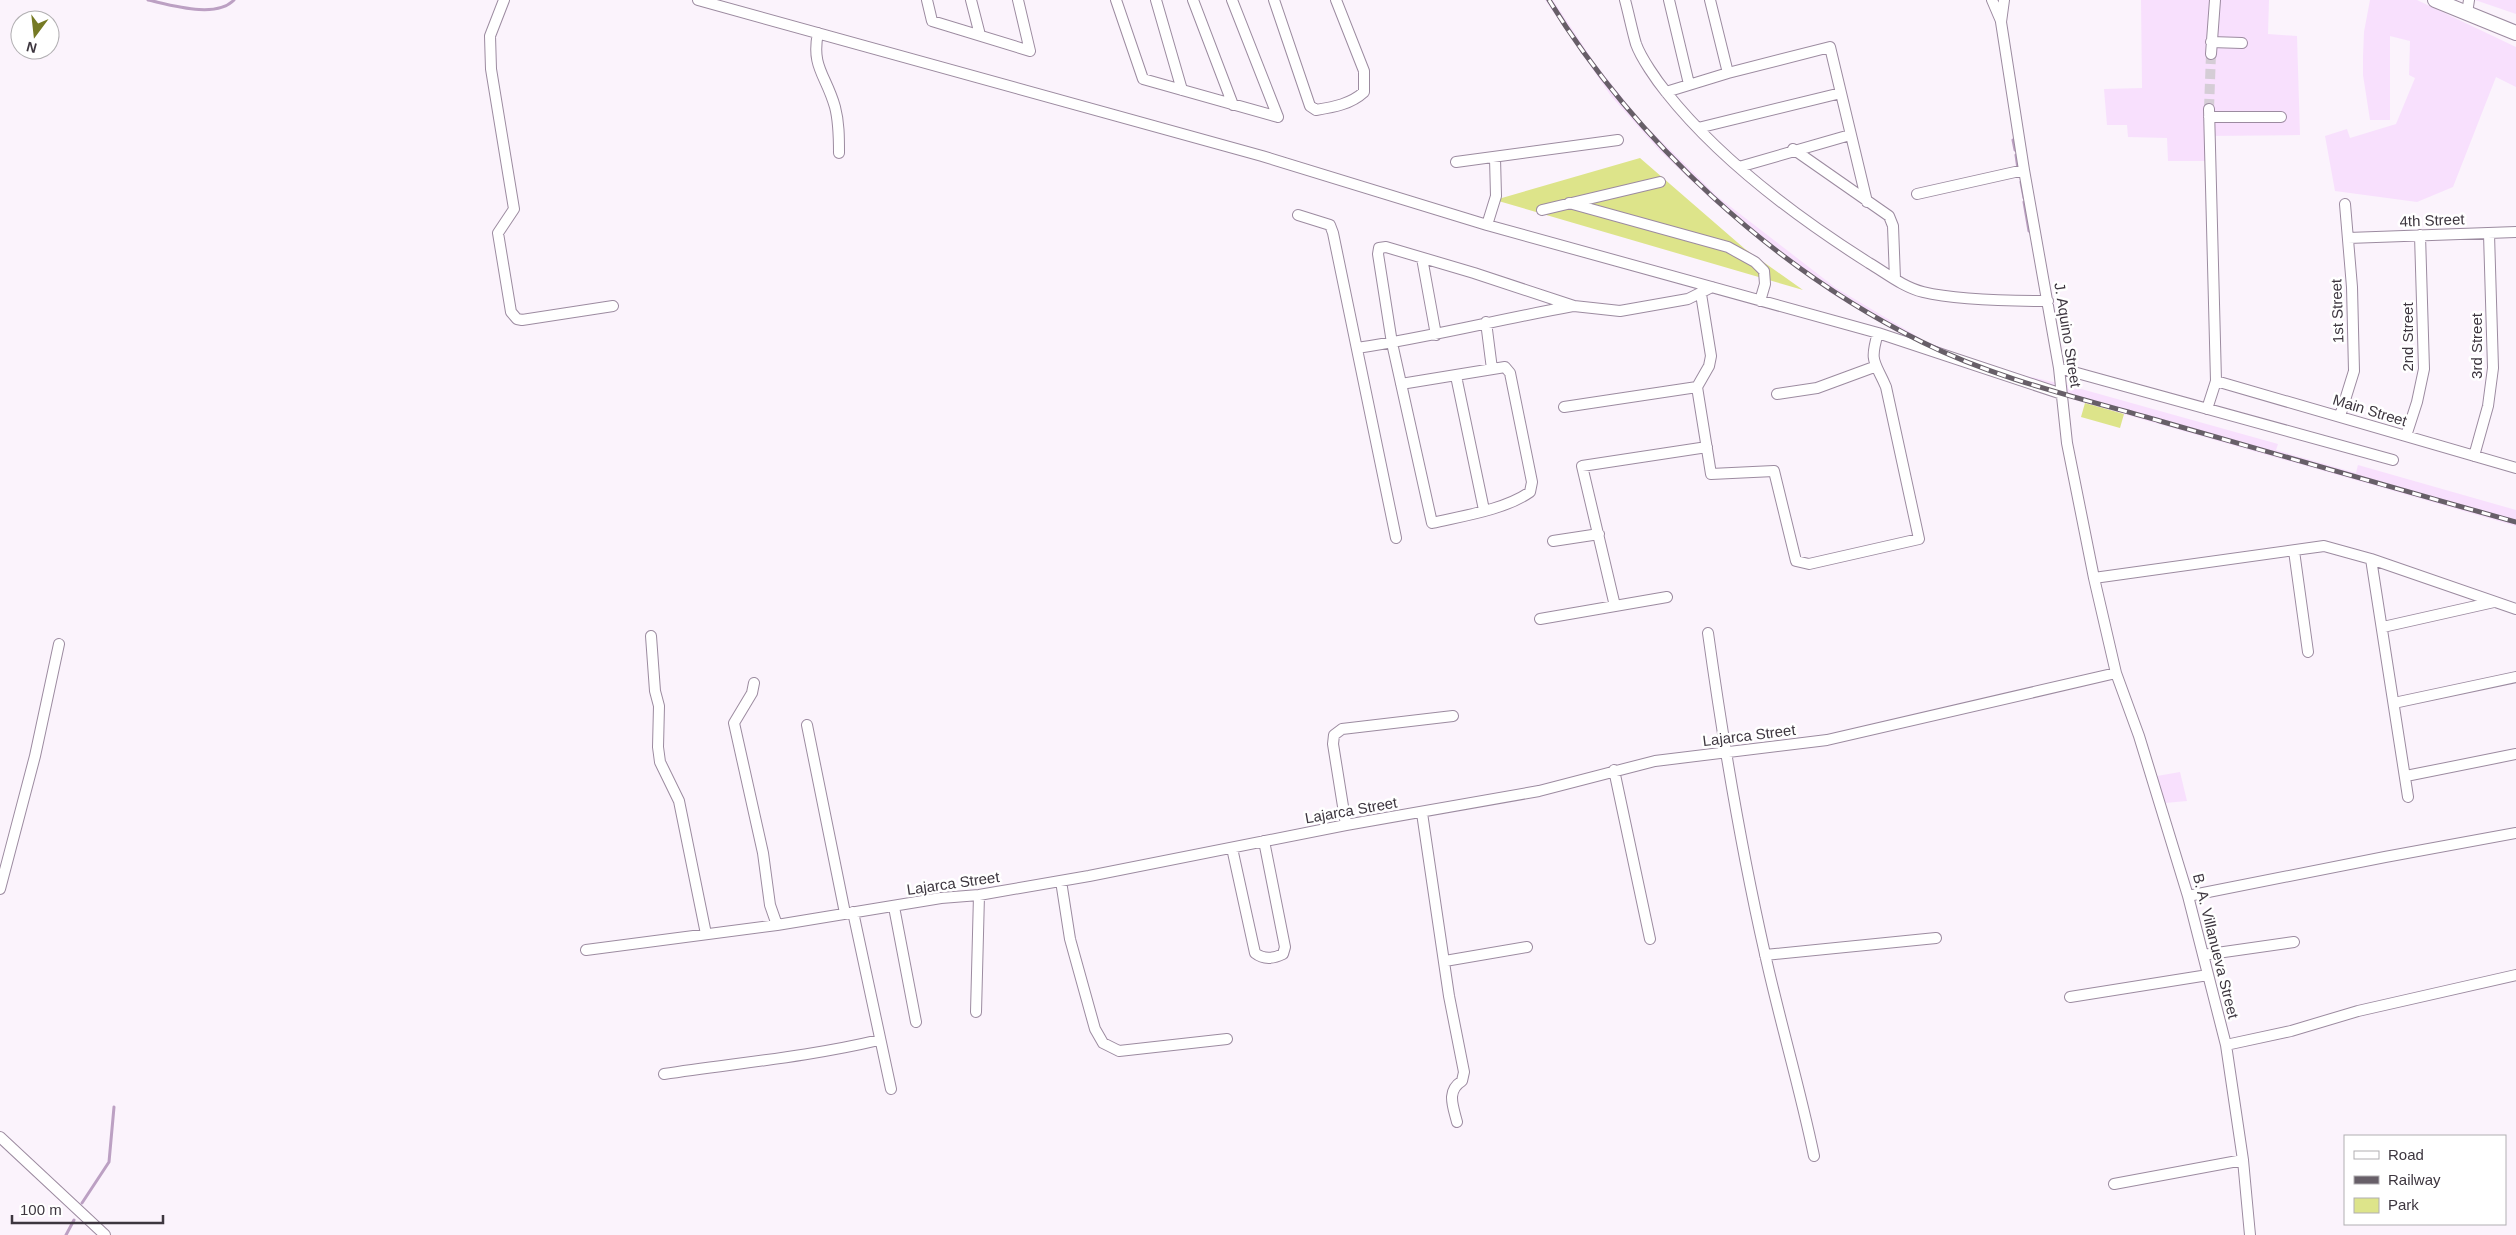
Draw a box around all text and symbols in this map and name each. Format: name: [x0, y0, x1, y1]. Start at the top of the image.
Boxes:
north arrow: [10, 10, 60, 60]
text: N: [25, 39, 39, 57]
street label: 4th Street: [2399, 210, 2466, 230]
street label: 1st Street: [2327, 278, 2347, 343]
street label: J. Aquino Street: [2051, 281, 2085, 389]
street label: 2nd Street: [2399, 302, 2416, 372]
street label: 3rd Street: [2468, 312, 2485, 379]
street label: Main Street: [2331, 391, 2410, 430]
street label: Lajarca Street: [1702, 721, 1797, 749]
street label: Lajarca Street: [1304, 793, 1399, 826]
street label: Lajarca Street: [906, 868, 1001, 898]
street label: B. A. Villanueva Street: [2190, 872, 2242, 1021]
legend: [2344, 1135, 2506, 1225]
text: Road: [2388, 1146, 2424, 1163]
text: Railway: [2388, 1171, 2441, 1188]
scale bar: [12, 1192, 164, 1224]
text: Park: [2388, 1196, 2419, 1213]
text: 100 m: [20, 1201, 62, 1218]

